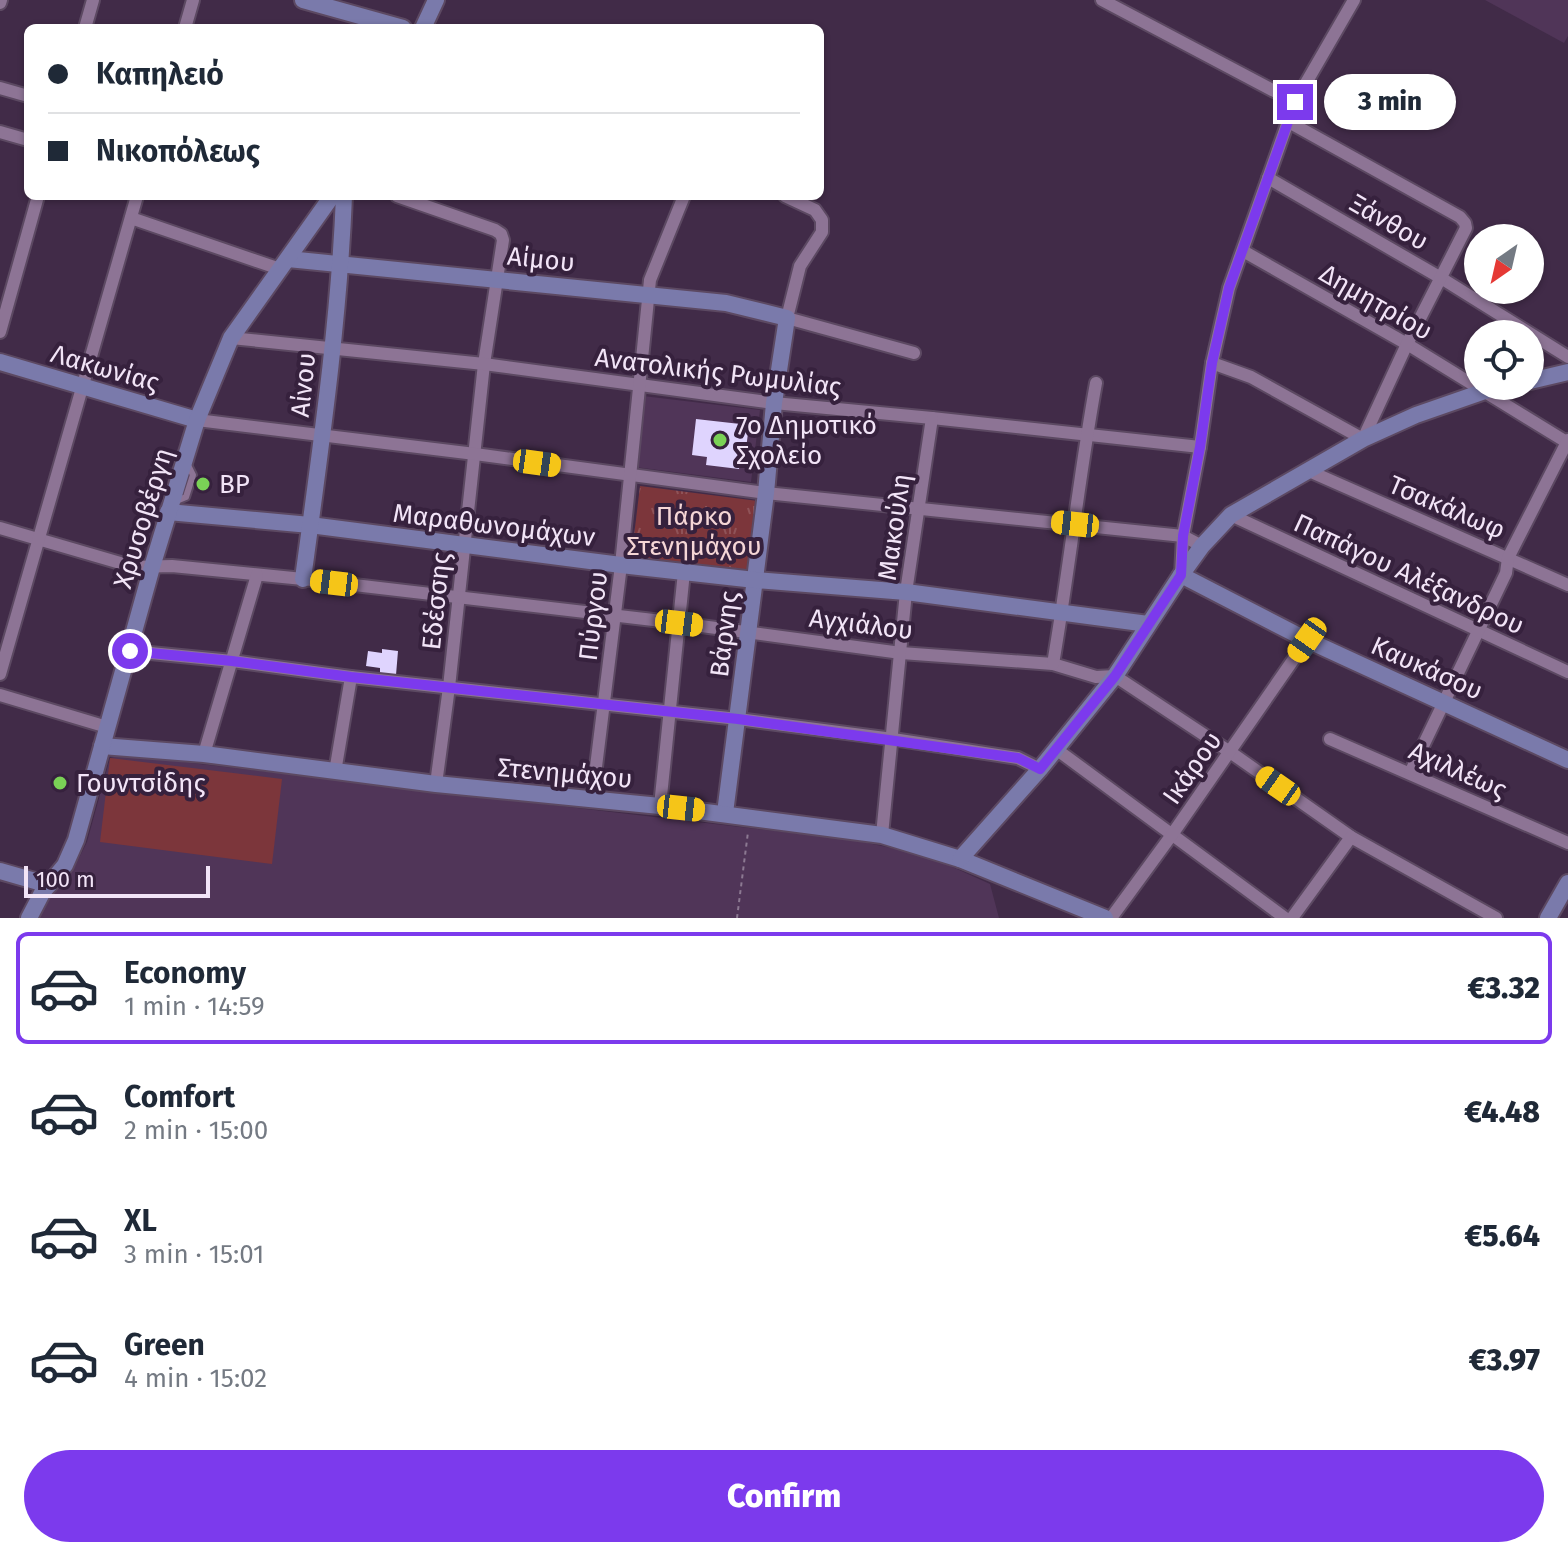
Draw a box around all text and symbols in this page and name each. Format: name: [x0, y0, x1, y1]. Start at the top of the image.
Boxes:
text: Καπηλειό: [96, 56, 224, 92]
callout: 3 min: [1323, 74, 1455, 130]
route end: [1277, 84, 1313, 120]
text: 3 min: [1358, 86, 1422, 117]
text: Νικοπόλεως: [96, 133, 260, 169]
street label: Ξάνθου: [1344, 188, 1434, 257]
north arrow: [1464, 224, 1544, 304]
map controls: [1464, 224, 1544, 400]
street label: Αίμου: [506, 241, 576, 278]
street label: Δημητρίου: [1314, 258, 1438, 347]
button: locate: [1464, 320, 1544, 400]
street label: Λακωνίας: [47, 338, 163, 399]
street label: Ανατολικής Ρωμυλίας: [593, 342, 843, 403]
street label: Αίνου: [285, 351, 322, 419]
place label: 7ο Δημοτικό Σχολείο: [736, 410, 877, 471]
marker: 7ο Δημοτικό Σχολείο: [711, 431, 729, 449]
street label: Χρυσοβέργη: [107, 444, 180, 592]
car: [512, 448, 562, 478]
place label: BP: [219, 469, 250, 500]
street label: Τσακάλωφ: [1384, 469, 1510, 546]
street label: Μακούλη: [872, 472, 917, 582]
marker: BP: [194, 475, 212, 493]
street label: Μαραθωνομάχων: [391, 498, 597, 553]
park label: Πάρκο Στενημάχου: [626, 501, 762, 562]
street label: Παπάγου Αλέξανδρου: [1289, 507, 1529, 641]
car: [1050, 510, 1100, 538]
street label: Εδέσσης: [416, 551, 457, 651]
car: [309, 568, 359, 598]
street label: Πύργου: [573, 570, 614, 663]
street label: Βάρνης: [704, 589, 745, 679]
street label: Αγχιάλου: [807, 603, 915, 646]
car: [654, 608, 704, 638]
car: [1283, 613, 1331, 667]
street label: Καυκάσου: [1366, 630, 1487, 707]
route start: [112, 633, 148, 669]
street label: Ικάρου: [1156, 726, 1229, 811]
street label: Αχιλλέως: [1404, 735, 1511, 806]
street label: Στενημάχου: [496, 752, 634, 795]
car: [1251, 762, 1305, 810]
place label: Γουντσίδης: [76, 768, 206, 799]
marker: Γουντσίδης: [51, 774, 69, 792]
car: [656, 794, 706, 822]
scale bar: [24, 862, 210, 898]
text: 100 m: [36, 866, 95, 893]
icon: car: [28, 952, 100, 1024]
text: Economy: [124, 955, 246, 991]
text: €3.32: [1467, 970, 1540, 1006]
text: 1 min · 14:59: [124, 991, 265, 1022]
icon: car: [28, 1076, 100, 1148]
text: Comfort: [124, 1079, 235, 1115]
text: €4.48: [1464, 1094, 1540, 1130]
text: 2 min · 15:00: [124, 1115, 268, 1146]
icon: car: [28, 1200, 100, 1272]
text: XL: [124, 1203, 157, 1239]
text: €5.64: [1464, 1218, 1540, 1254]
text: 3 min · 15:01: [124, 1239, 264, 1270]
icon: car: [28, 1324, 100, 1396]
text: Green: [124, 1327, 205, 1363]
text: €3.97: [1469, 1342, 1540, 1378]
text: 4 min · 15:02: [124, 1363, 267, 1394]
button: Confirm: [24, 1450, 1544, 1542]

